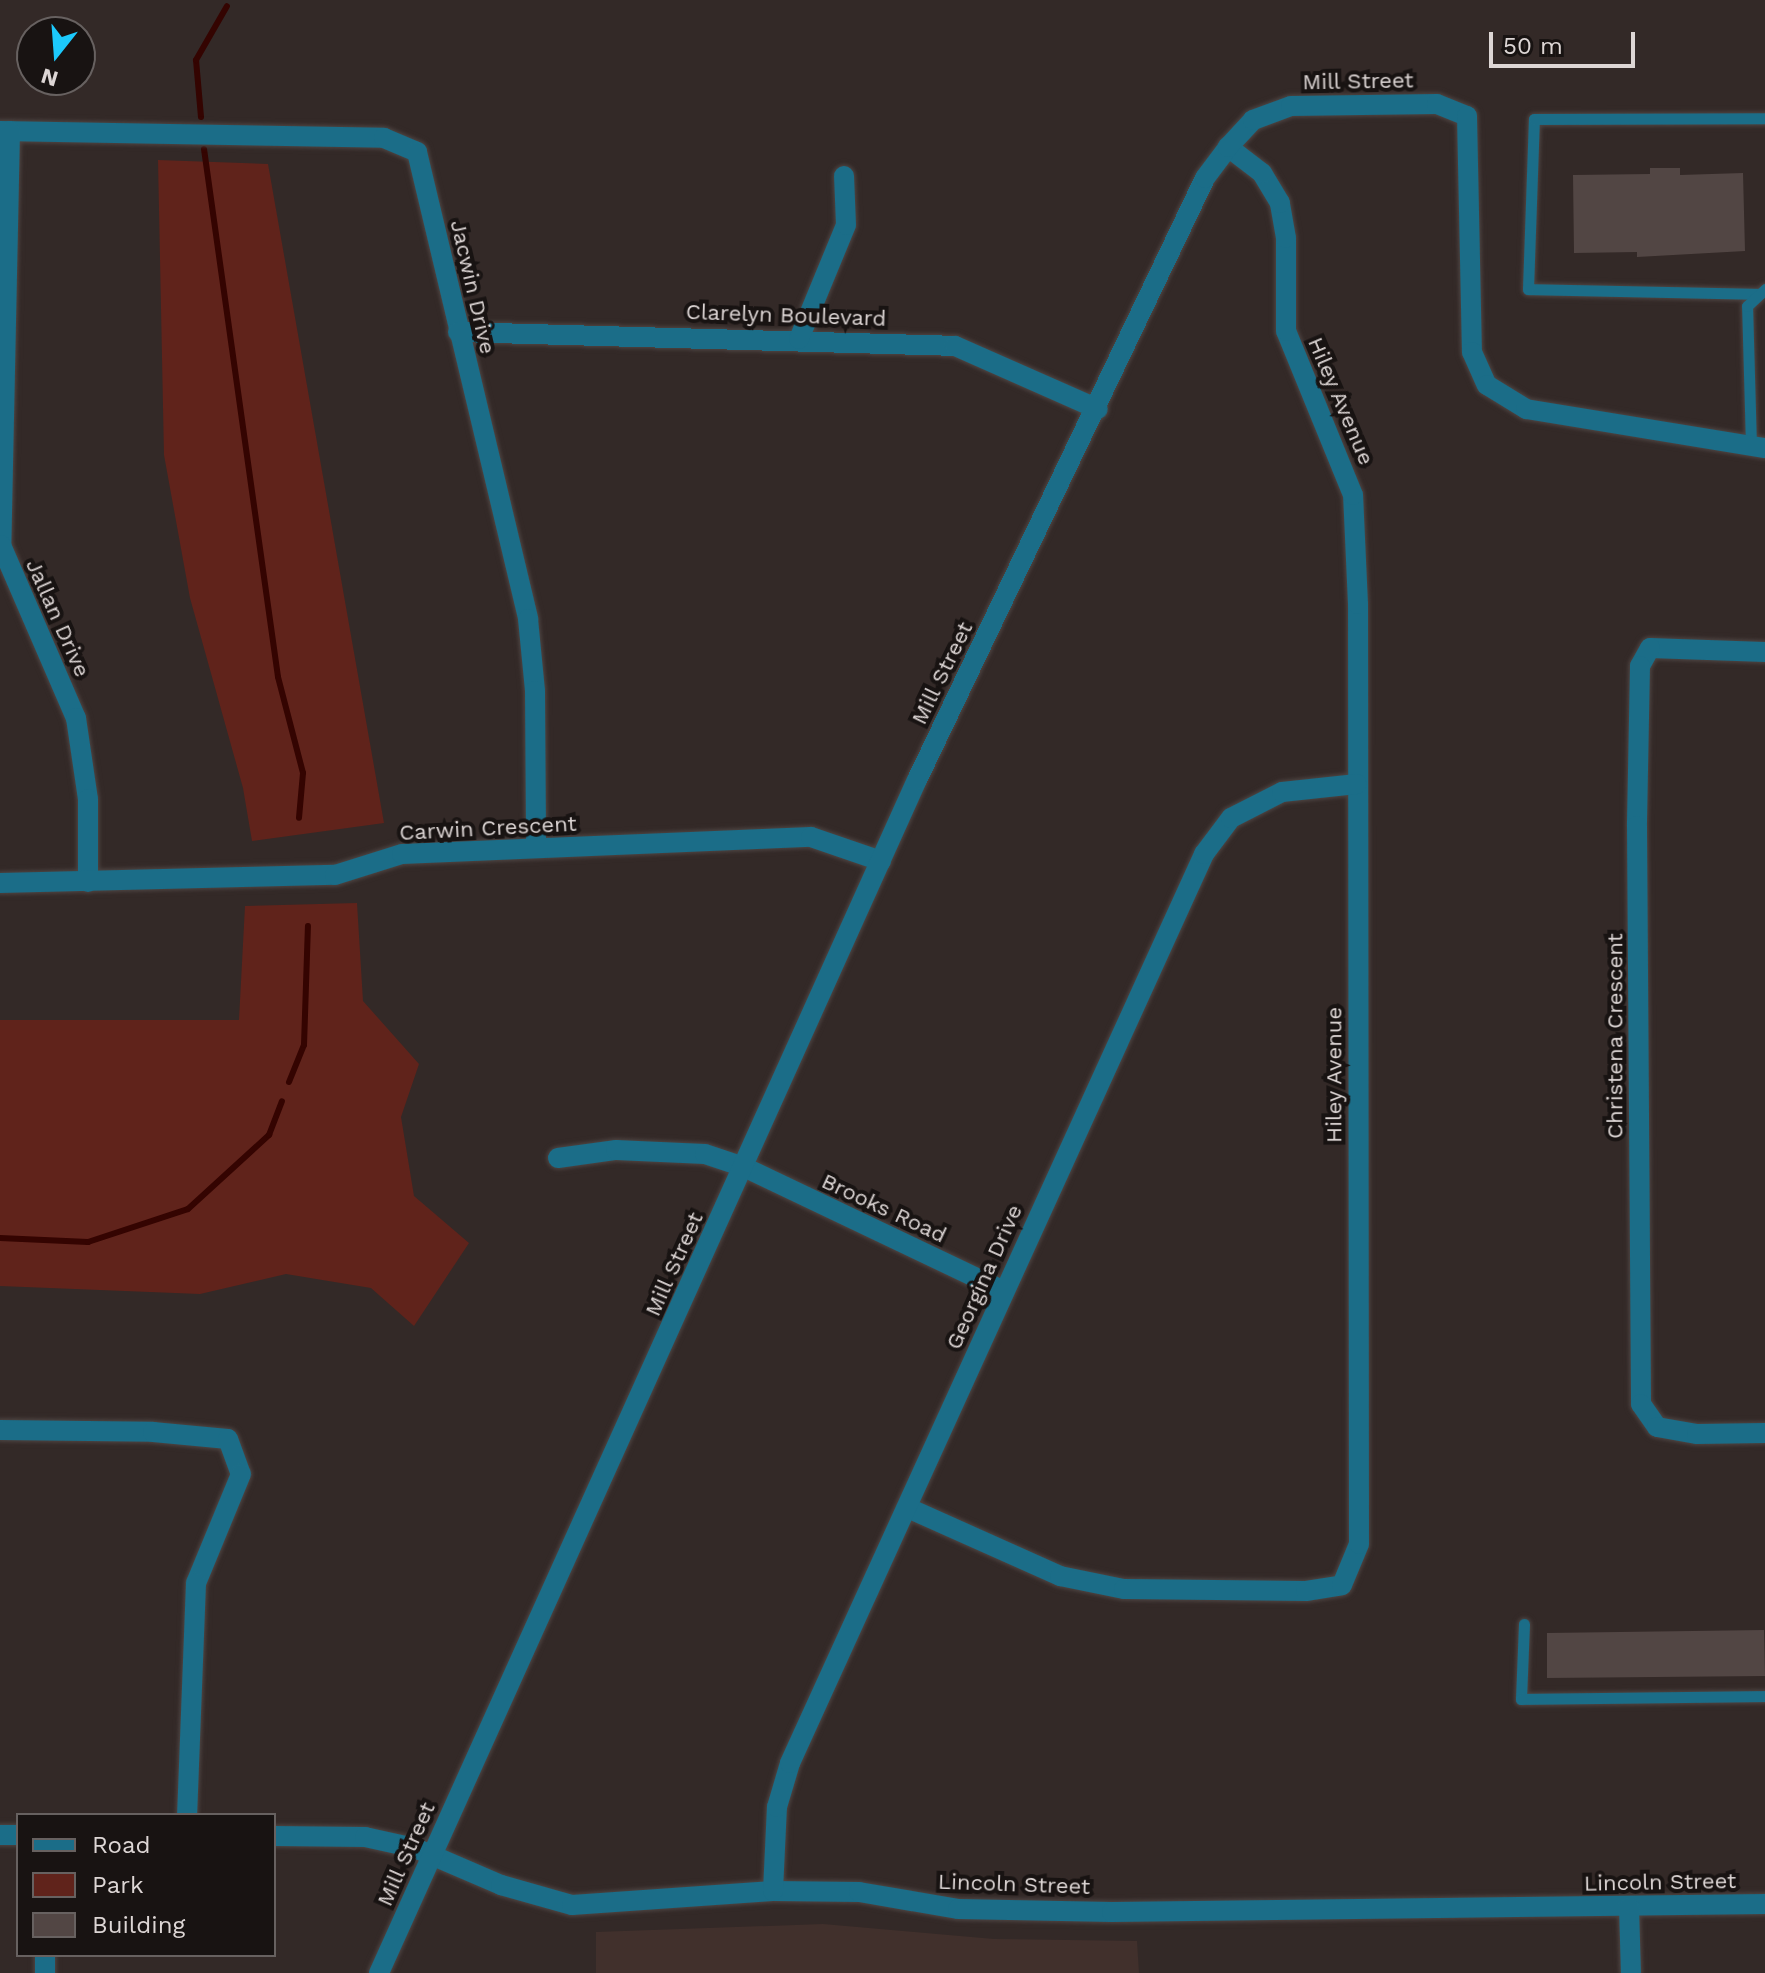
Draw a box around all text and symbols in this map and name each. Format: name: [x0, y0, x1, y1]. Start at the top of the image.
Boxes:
north arrow: [16, 16, 96, 96]
scale bar: [1493, 16, 1639, 66]
text: 50 m: [1503, 32, 1563, 60]
text: N: [38, 63, 61, 92]
street label: Mill Street: [1302, 67, 1414, 95]
street label: Jacwin Drive: [445, 217, 501, 357]
street label: Clarelyn Boulevard: [685, 298, 887, 332]
street label: Hiley Avenue: [1302, 333, 1380, 469]
street label: Jallan Drive: [20, 555, 96, 681]
street label: Mill Street: [906, 617, 978, 729]
street label: Carwin Crescent: [399, 810, 577, 846]
street label: Christena Crescent: [1602, 933, 1628, 1139]
street label: Hiley Avenue: [1321, 1006, 1347, 1144]
street label: Brooks Road: [818, 1168, 950, 1248]
street label: Georgina Drive: [940, 1200, 1028, 1354]
street label: Mill Street: [639, 1208, 709, 1320]
street label: Mill Street: [371, 1798, 441, 1910]
legend: [16, 1813, 276, 1957]
text: Road: [92, 1831, 151, 1859]
street label: Lincoln Street: [1584, 1867, 1736, 1897]
street label: Lincoln Street: [937, 1868, 1091, 1900]
text: Park: [92, 1871, 144, 1899]
text: Building: [92, 1911, 185, 1939]

